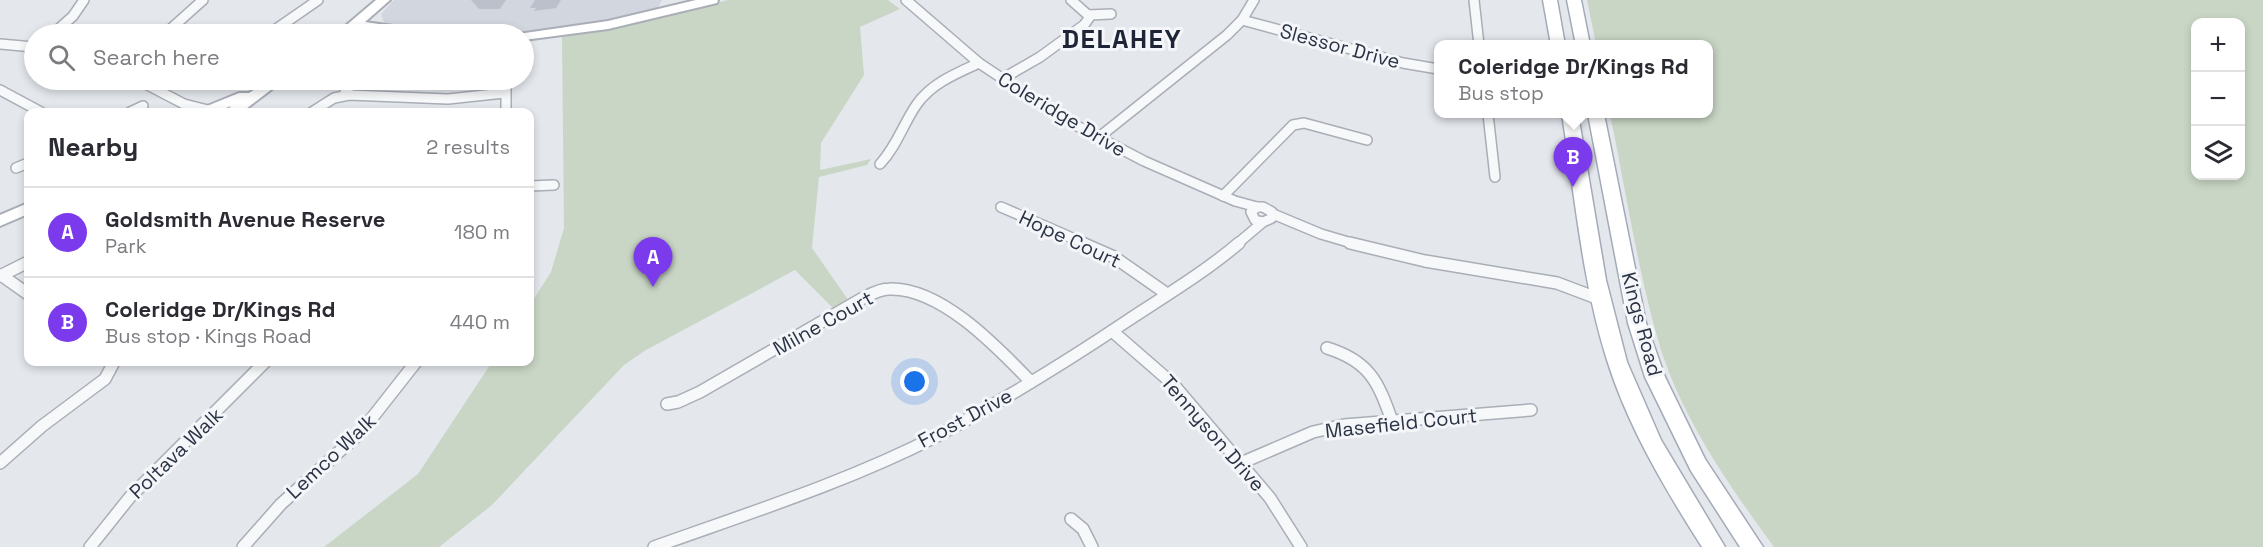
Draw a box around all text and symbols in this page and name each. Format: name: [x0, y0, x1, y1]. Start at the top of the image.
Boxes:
street label: Slessor Drive: [1277, 18, 1403, 74]
map controls: [2191, 18, 2245, 180]
button: +: [2191, 18, 2245, 72]
district label: DELAHEY: [1062, 22, 1182, 56]
search box: [24, 24, 534, 90]
popup: [1434, 40, 1713, 118]
icon: search: [45, 41, 78, 74]
text: Search here: [93, 43, 220, 71]
text: Coleridge Dr/Kings Rd: [1458, 52, 1689, 80]
street label: Coleridge Drive: [993, 66, 1131, 162]
button: −: [2191, 72, 2245, 126]
text: Bus stop: [1458, 80, 1544, 106]
button: layers: [2191, 126, 2245, 180]
text: Nearby: [48, 130, 138, 164]
text: 2 results: [426, 134, 510, 160]
pin: B: [1554, 138, 1592, 187]
street label: Hope Court: [1015, 204, 1125, 274]
text: Goldsmith Avenue Reserve: [105, 205, 385, 233]
text: A: [61, 219, 74, 245]
text: 180 m: [454, 219, 510, 245]
text: Park: [105, 233, 147, 259]
pin: A: [634, 238, 672, 287]
street label: Kings Road: [1616, 269, 1668, 379]
street label: Milne Court: [768, 285, 878, 361]
text: Coleridge Dr/Kings Rd: [105, 295, 336, 323]
text: B: [61, 309, 74, 335]
text: 440 m: [450, 309, 510, 335]
text: Bus stop · Kings Road: [105, 323, 312, 349]
your location: [900, 367, 929, 396]
street label: Tennyson Drive: [1155, 369, 1271, 497]
street label: Frost Drive: [913, 382, 1017, 454]
street label: Poltava Walk: [124, 402, 229, 504]
street label: Masefield Court: [1324, 402, 1478, 444]
street label: Lemco Walk: [281, 408, 382, 504]

